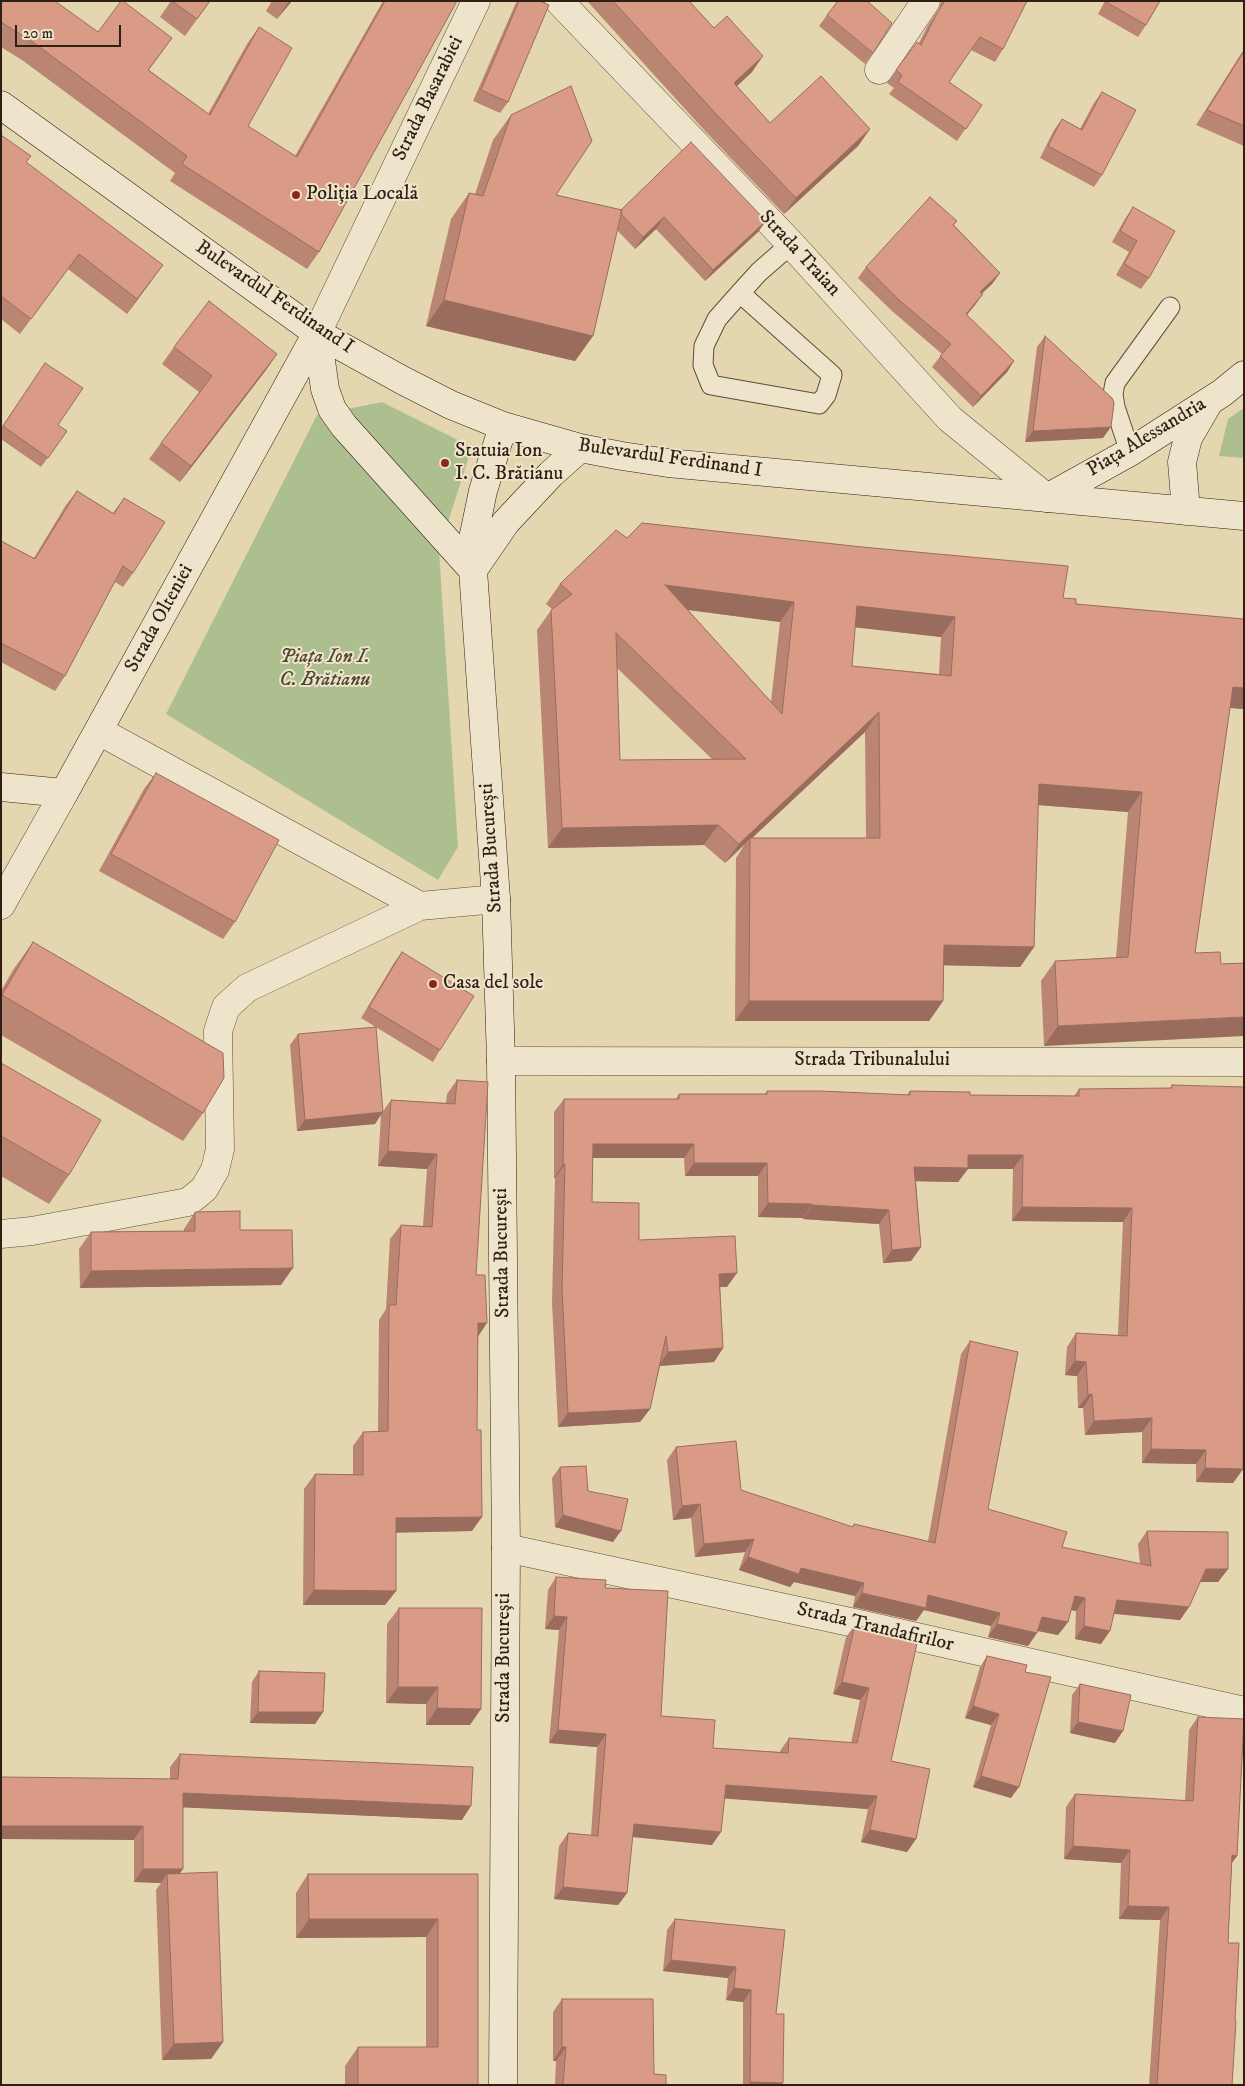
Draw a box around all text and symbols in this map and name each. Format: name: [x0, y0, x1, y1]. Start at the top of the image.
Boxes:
scale bar: [18, 15, 124, 47]
text: 20 m: [23, 24, 53, 43]
street label: Strada Basarabiei: [388, 33, 470, 165]
place label: Poliția Locală: [306, 183, 418, 207]
marker: Poliția Locală: [290, 189, 302, 201]
street label: Strada Traian: [753, 206, 845, 302]
street label: Bulevardul Ferdinand I: [190, 236, 358, 360]
street label: Piața Alessandria: [1083, 393, 1211, 483]
street label: Bulevardul Ferdinand I: [576, 434, 764, 484]
place label: Statuia Ion I. C. Brătianu: [455, 440, 563, 487]
marker: Statuia Ion I. C. Brătianu: [439, 457, 451, 469]
street label: Strada Olteniei: [121, 561, 199, 677]
park label: Piața Ion I. C. Brătianu: [279, 646, 371, 693]
street label: Strada București: [475, 782, 509, 914]
place label: Casa del sole: [443, 972, 543, 996]
marker: Casa del sole: [427, 978, 439, 990]
street label: Strada Tribunalului: [794, 1049, 950, 1073]
street label: Strada București: [490, 1188, 516, 1318]
street label: Strada București: [493, 1593, 517, 1723]
street label: Strada Trandafirilor: [794, 1598, 956, 1658]

